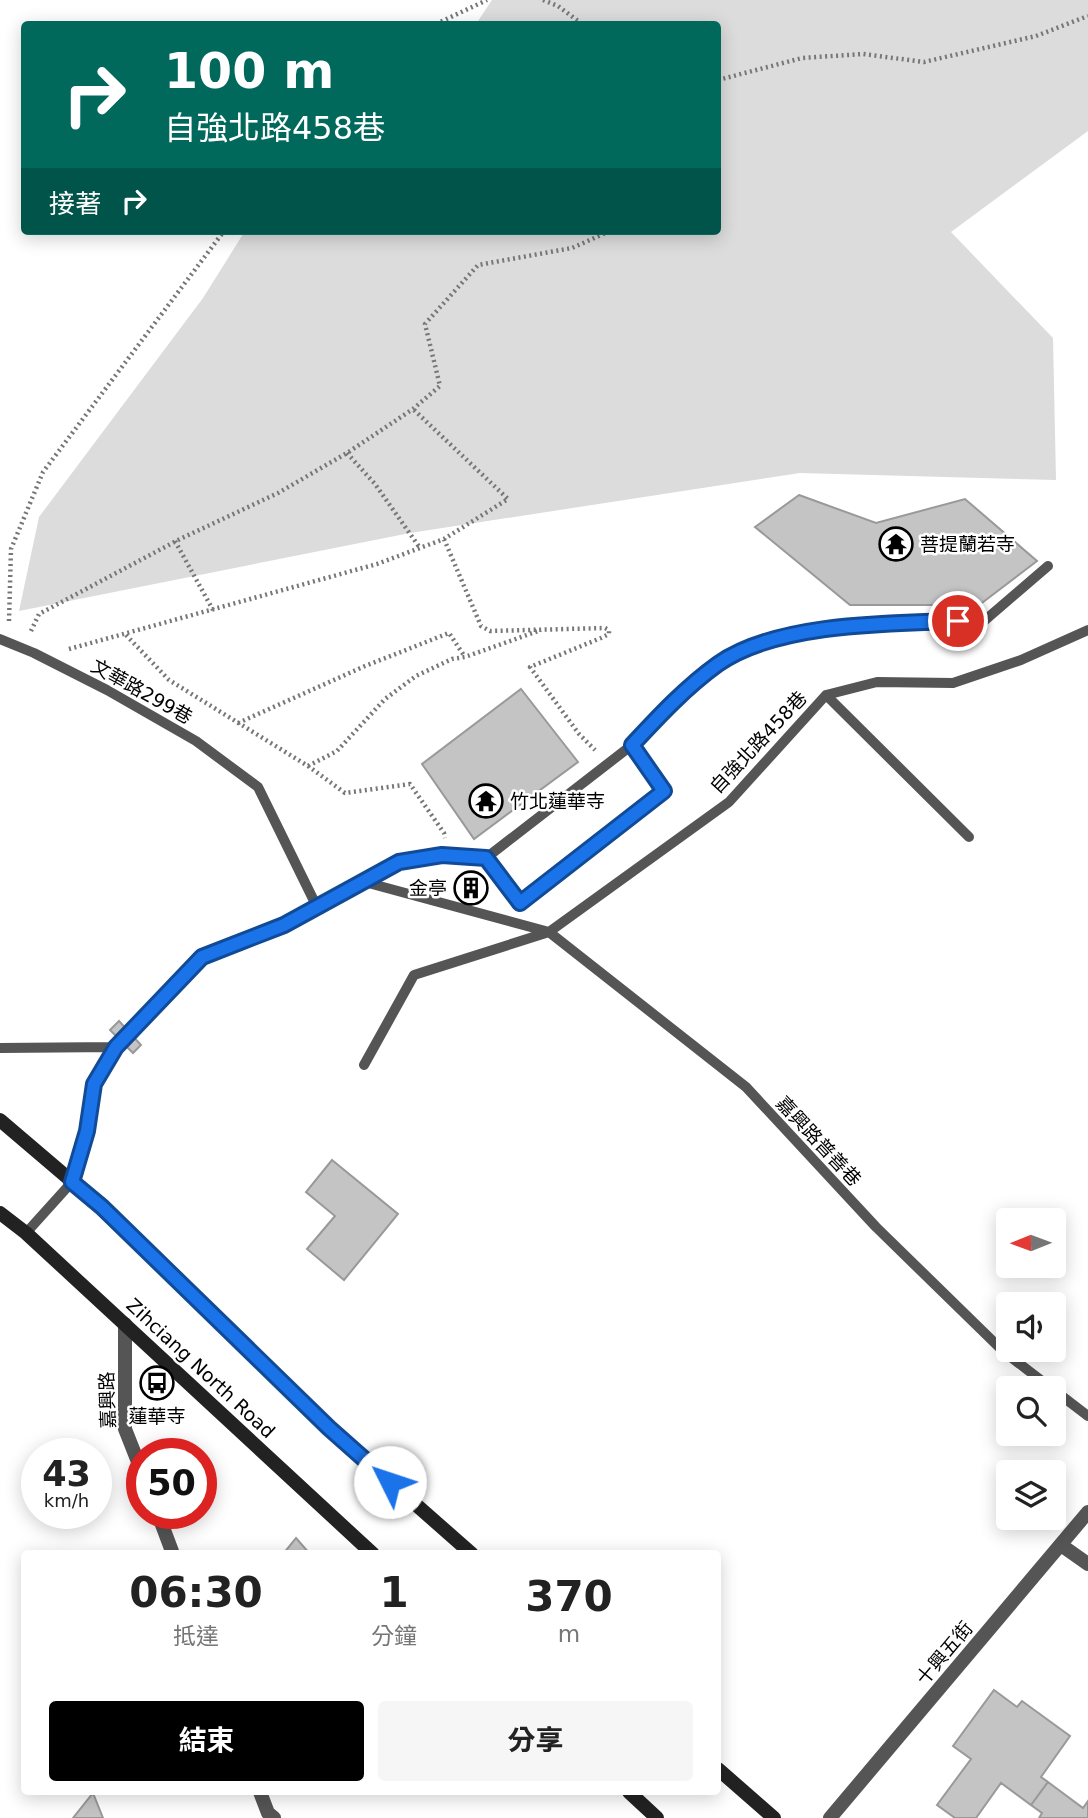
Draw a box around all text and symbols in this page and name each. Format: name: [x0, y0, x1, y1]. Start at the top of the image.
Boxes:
text: 100 m: [164, 43, 334, 100]
icon: right: [49, 49, 140, 140]
text: 自強北路458巷: [164, 109, 385, 147]
icon: right: [115, 182, 153, 220]
text: 接著: [49, 189, 101, 219]
temple icon: 菩提蘭若寺: [877, 525, 915, 563]
place label: 菩提蘭若寺: [920, 533, 1015, 555]
pin: [928, 591, 988, 651]
icon: arrive: [939, 602, 977, 640]
street label: 文華路299巷: [88, 654, 196, 728]
street label: 自強北路458巷: [705, 686, 811, 798]
temple icon: 竹北蓮華寺: [467, 782, 505, 820]
place label: 竹北蓮華寺: [510, 790, 605, 812]
building icon: 金亭: [452, 869, 490, 907]
place label: 金亭: [409, 877, 447, 899]
street label: 嘉興路普善巷: [772, 1092, 866, 1190]
north arrow: [996, 1208, 1066, 1278]
map controls: [996, 1208, 1066, 1530]
button: sound: [996, 1292, 1066, 1362]
street label: Zihciang North Road: [122, 1294, 280, 1442]
bus stop icon: 蓮華寺: [138, 1364, 176, 1402]
street label: 嘉興路: [95, 1371, 119, 1429]
button: search: [996, 1376, 1066, 1446]
place label: 蓮華寺: [128, 1405, 186, 1427]
speed limit sign: 50: [126, 1438, 217, 1529]
position arrow: [353, 1445, 427, 1519]
text: 43: [42, 1454, 91, 1494]
button: layers: [996, 1460, 1066, 1530]
text: km/h: [44, 1490, 89, 1511]
text: 06:30: [129, 1568, 263, 1617]
text: 1: [379, 1568, 409, 1617]
text: 370: [525, 1572, 613, 1621]
street label: 十興五街: [911, 1617, 977, 1689]
text: m: [558, 1621, 580, 1647]
text: 抵達: [173, 1623, 219, 1649]
text: 分鐘: [371, 1623, 417, 1649]
button: 結束: [49, 1701, 364, 1781]
button: 分享: [378, 1701, 693, 1781]

